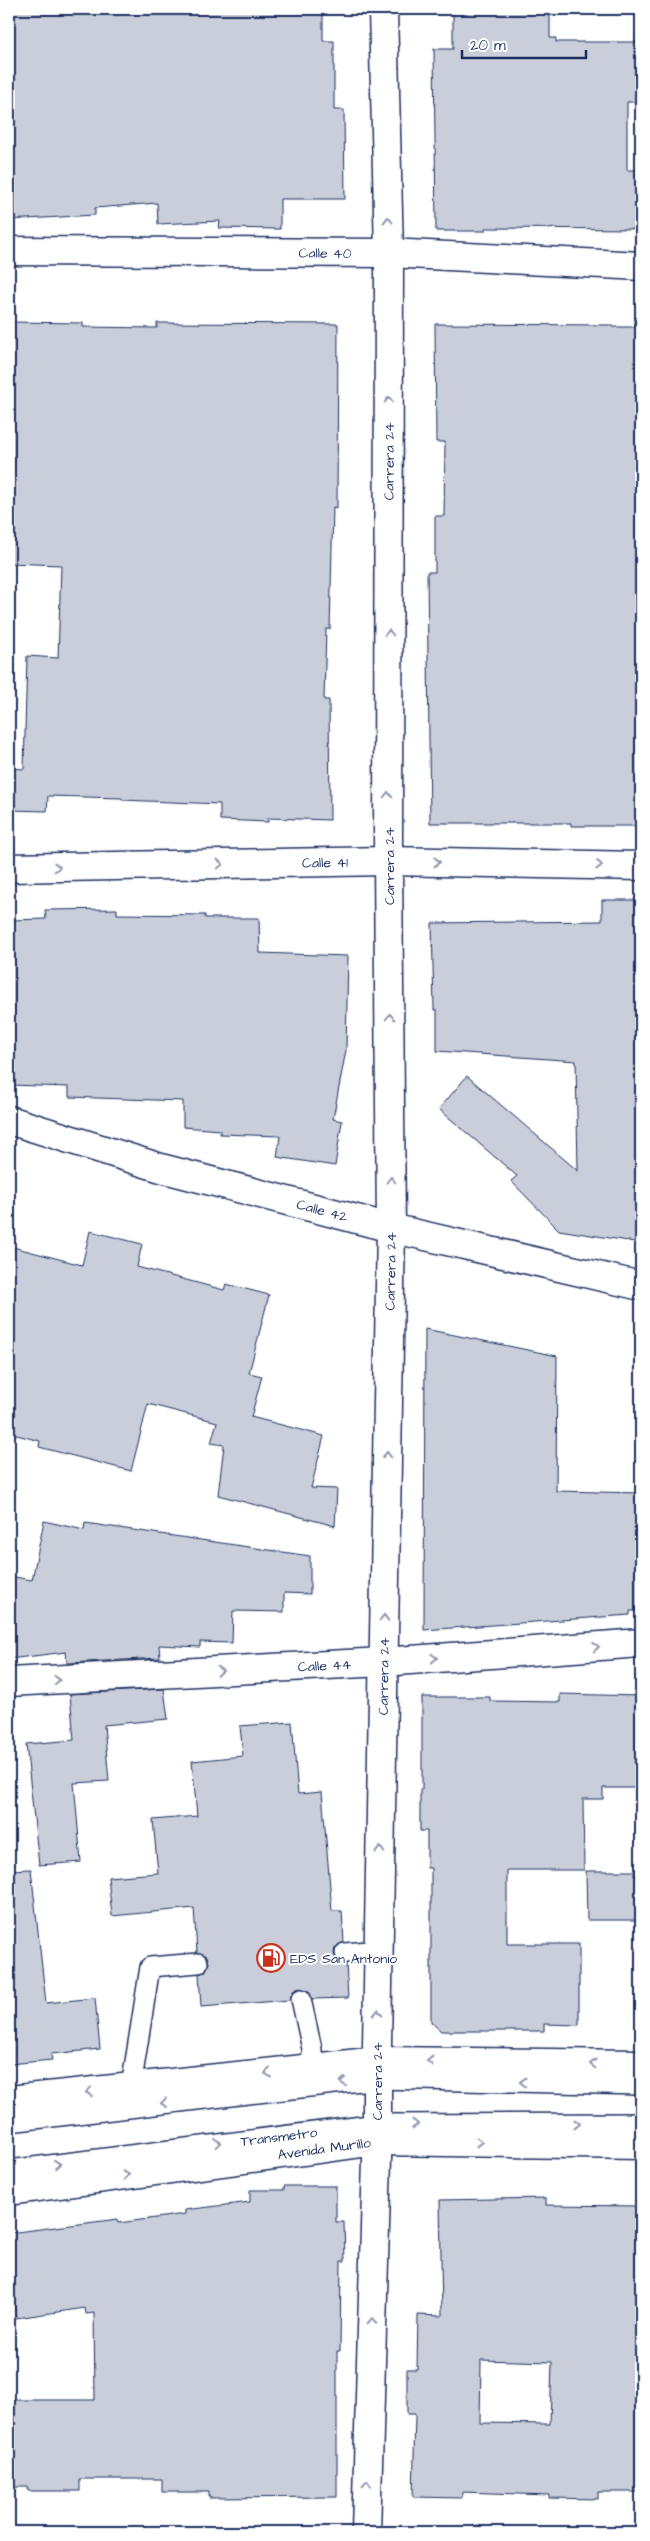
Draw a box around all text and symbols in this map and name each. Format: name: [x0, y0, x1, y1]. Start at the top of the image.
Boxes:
scale bar: [462, 28, 586, 60]
text: 20 m: [470, 35, 506, 56]
one-way arrow: [383, 216, 394, 224]
street label: Calle 40: [298, 244, 352, 264]
one-way arrow: [384, 396, 394, 404]
street label: Carrera 24: [380, 422, 400, 500]
one-way arrow: [384, 628, 394, 636]
one-way arrow: [383, 791, 393, 798]
street label: Carrera 24: [380, 827, 400, 905]
street label: Calle 41: [302, 853, 348, 874]
one-way arrow: [434, 857, 441, 867]
one-way arrow: [216, 859, 224, 869]
one-way arrow: [596, 860, 604, 870]
one-way arrow: [54, 862, 62, 872]
one-way arrow: [385, 1013, 395, 1020]
one-way arrow: [386, 1175, 396, 1183]
street label: Calle 42: [294, 1195, 350, 1227]
street label: Carrera 24: [381, 1232, 402, 1311]
one-way arrow: [382, 1451, 392, 1459]
one-way arrow: [379, 1614, 389, 1622]
street label: Carrera 24: [374, 1637, 395, 1715]
one-way arrow: [593, 1641, 601, 1652]
one-way arrow: [431, 1653, 439, 1664]
street label: Calle 44: [297, 1655, 352, 1678]
one-way arrow: [216, 1665, 224, 1676]
one-way arrow: [54, 1674, 62, 1685]
one-way arrow: [375, 1846, 385, 1854]
fuel station icon: EDS San Antonio: [256, 1943, 286, 1973]
place label: EDS San Antonio: [290, 1949, 397, 1969]
one-way arrow: [373, 2008, 383, 2016]
street label: Carrera 24: [368, 2042, 388, 2120]
one-way arrow: [426, 2056, 434, 2066]
one-way arrow: [588, 2058, 596, 2069]
one-way arrow: [264, 2067, 272, 2078]
one-way arrow: [338, 2076, 346, 2087]
one-way arrow: [518, 2076, 526, 2087]
one-way arrow: [85, 2086, 93, 2097]
one-way arrow: [160, 2097, 168, 2108]
one-way arrow: [411, 2119, 419, 2129]
one-way arrow: [574, 2119, 581, 2129]
street label: Transmetro: [239, 2123, 319, 2152]
street label: Avenida Murillo: [276, 2133, 372, 2165]
one-way arrow: [475, 2136, 483, 2147]
one-way arrow: [214, 2139, 223, 2149]
one-way arrow: [53, 2159, 61, 2170]
one-way arrow: [122, 2170, 131, 2180]
one-way arrow: [367, 2317, 378, 2325]
one-way arrow: [362, 2479, 373, 2487]

